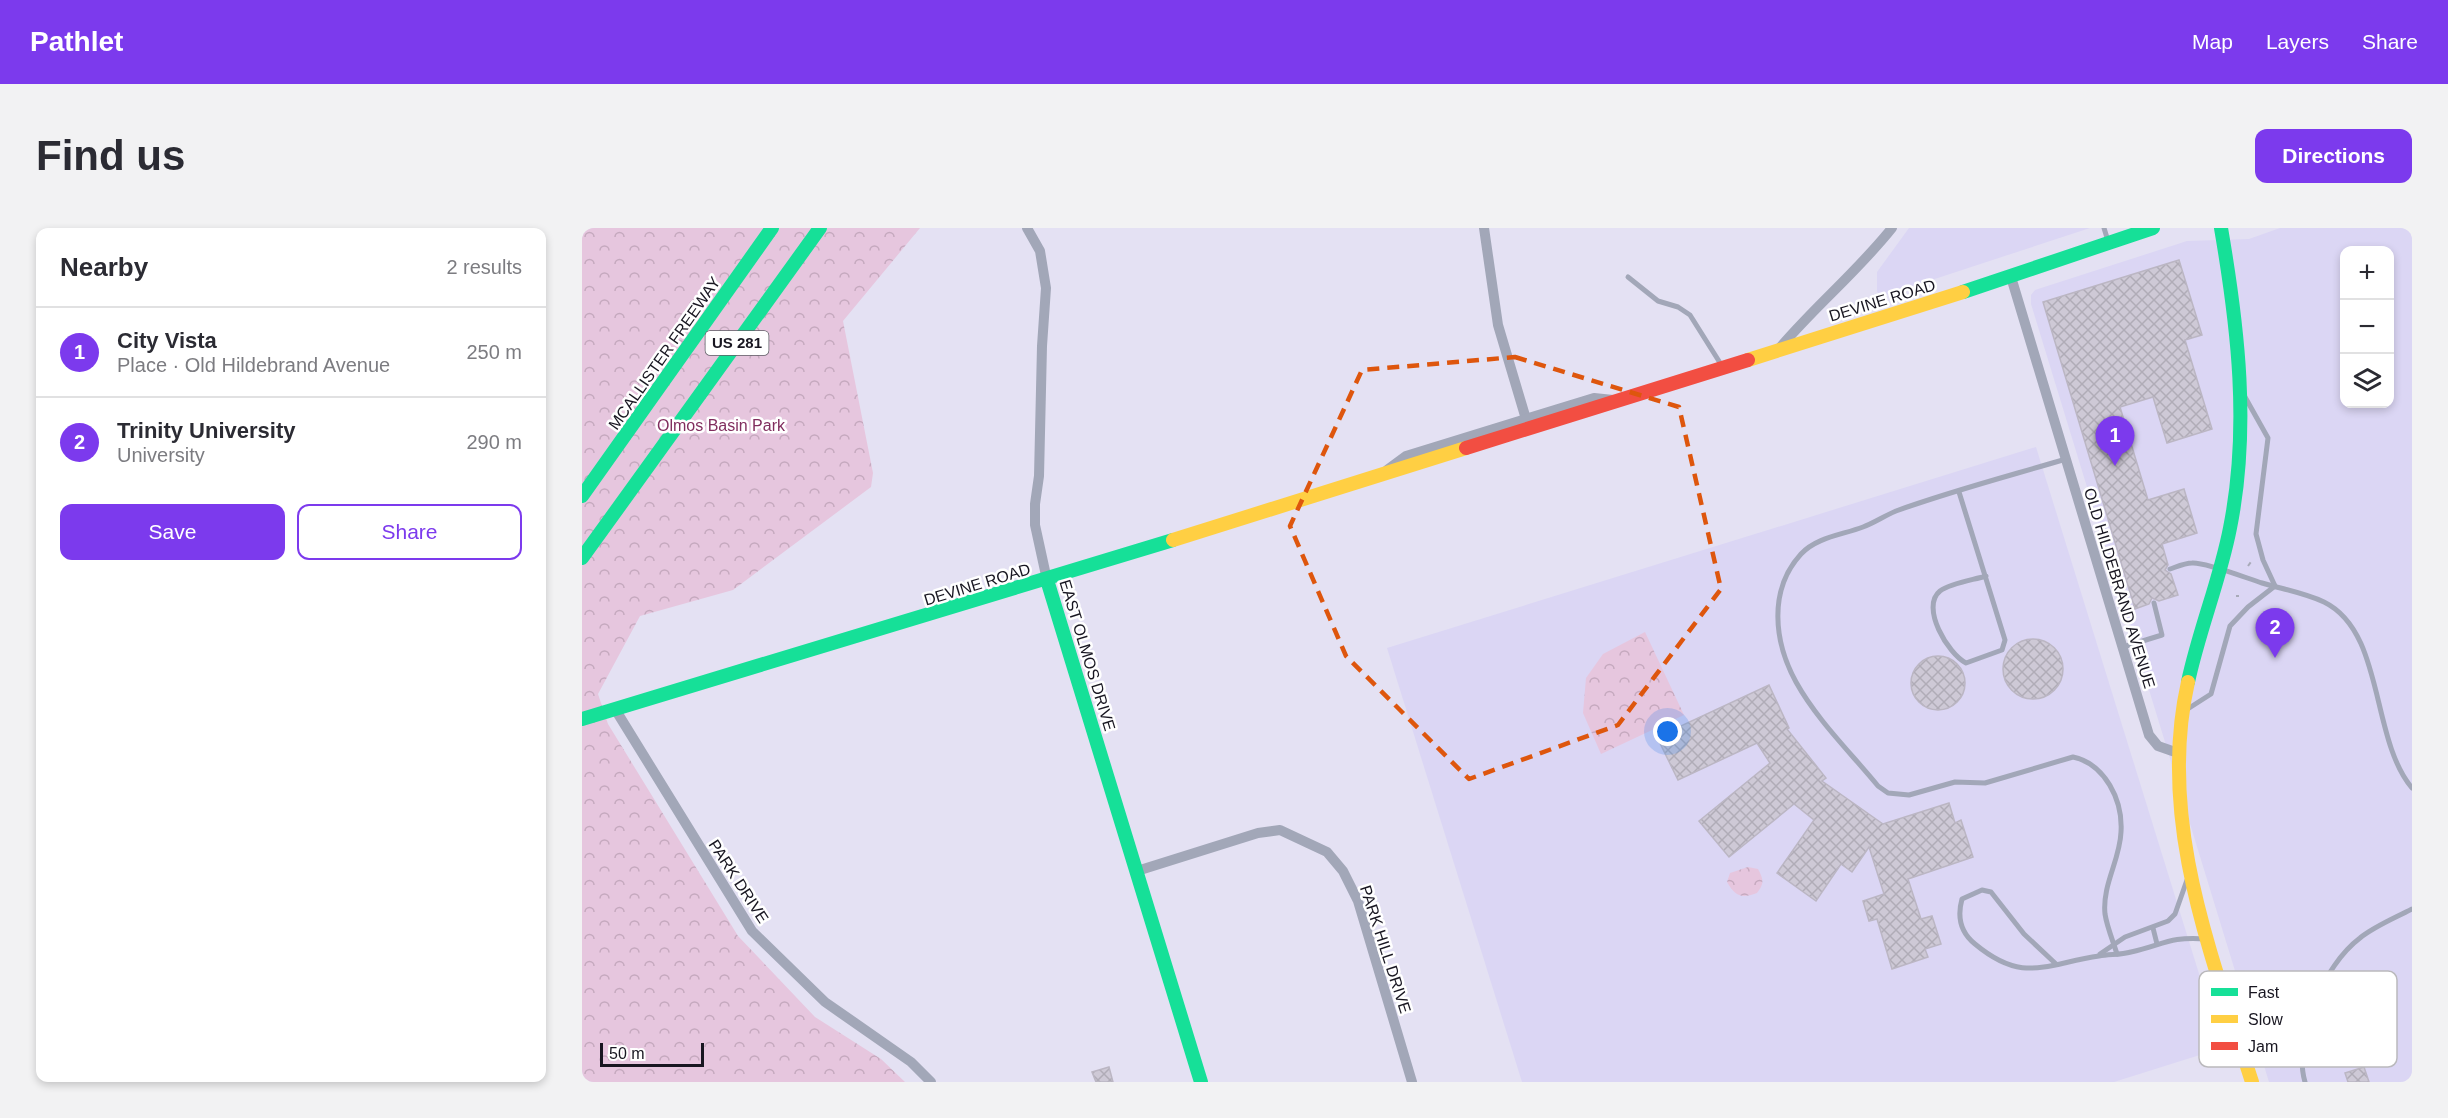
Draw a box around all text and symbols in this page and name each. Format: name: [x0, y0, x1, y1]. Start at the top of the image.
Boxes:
text: Pathlet: [30, 26, 123, 57]
text: Map: [2192, 30, 2233, 53]
text: Layers: [2266, 30, 2329, 53]
text: Share: [2362, 30, 2418, 53]
button: Directions: [2255, 129, 2412, 183]
text: Find us: [36, 132, 185, 179]
map controls: [2340, 246, 2394, 408]
button: +: [2340, 246, 2394, 300]
text: Nearby: [60, 252, 148, 282]
text: 2 results: [446, 256, 522, 278]
street label: MCALLISTER FREEWAY: [605, 273, 724, 433]
street label: DEVINE ROAD: [1827, 276, 1937, 325]
button: −: [2340, 300, 2394, 354]
text: City Vista: [117, 328, 217, 353]
road number: US 281: [706, 331, 768, 355]
text: 1: [74, 341, 85, 363]
text: 250 m: [466, 341, 522, 363]
text: Place · Old Hildebrand Avenue: [117, 354, 390, 376]
button: layers: [2340, 354, 2394, 408]
pin: 1: [2096, 416, 2134, 466]
park label: Olmos Basin Park: [657, 417, 786, 434]
text: Trinity University: [117, 418, 296, 443]
text: 2: [74, 431, 85, 453]
text: 290 m: [466, 431, 522, 453]
text: University: [117, 444, 205, 466]
street label: OLD HILDEBRAND AVENUE: [2081, 486, 2158, 690]
button: Save: [60, 504, 285, 560]
button: Share: [297, 504, 522, 560]
street label: DEVINE ROAD: [922, 560, 1032, 609]
street label: EAST OLMOS DRIVE: [1056, 578, 1119, 733]
pin: 2: [2256, 608, 2294, 658]
your location: [1653, 717, 1682, 746]
street label: PARK DRIVE: [705, 836, 772, 926]
street label: PARK HILL DRIVE: [1357, 883, 1414, 1015]
legend: [2199, 971, 2397, 1067]
text: Fast: [2248, 984, 2280, 1001]
text: Slow: [2248, 1011, 2283, 1028]
text: Jam: [2248, 1038, 2278, 1055]
scale bar: [600, 1040, 704, 1068]
text: 50 m: [609, 1045, 645, 1062]

